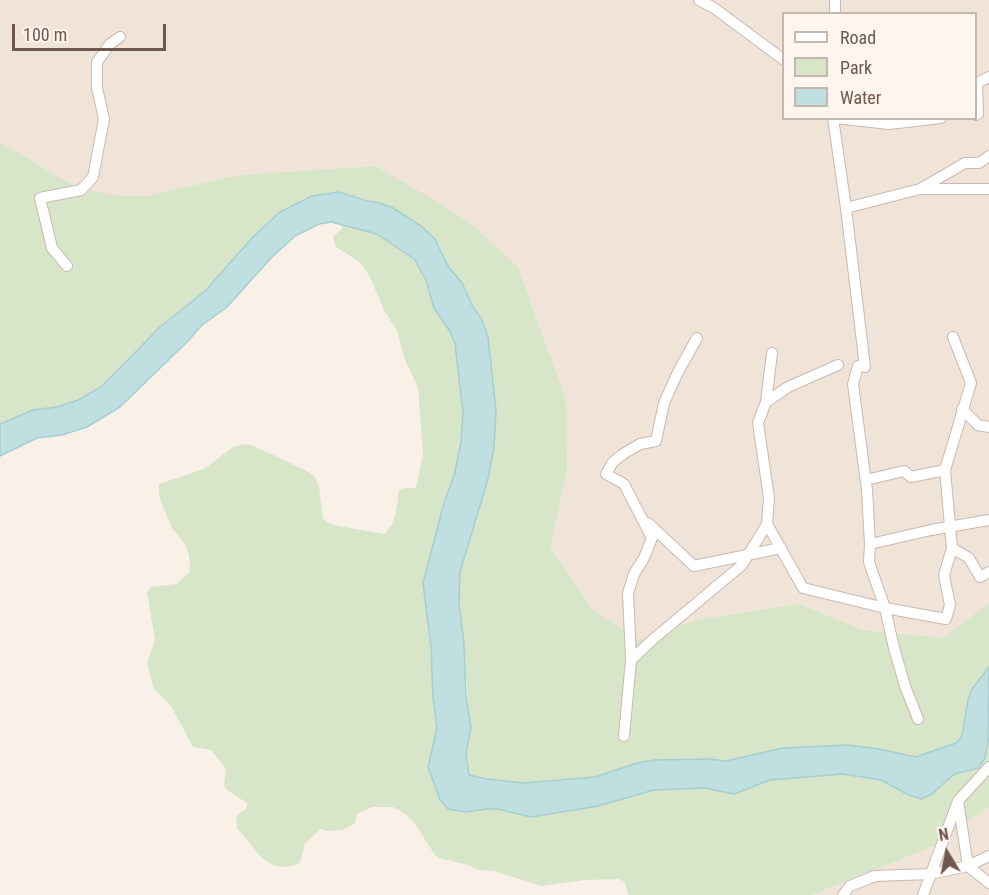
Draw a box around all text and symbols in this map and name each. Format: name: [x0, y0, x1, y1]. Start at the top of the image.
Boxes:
scale bar: [15, 12, 170, 50]
legend: [782, 12, 977, 120]
text: 100 m: [23, 24, 67, 45]
text: Road: [840, 27, 876, 48]
text: Park: [840, 57, 872, 78]
text: Water: [840, 87, 881, 108]
north arrow: [917, 823, 977, 883]
text: N: [937, 825, 950, 845]

